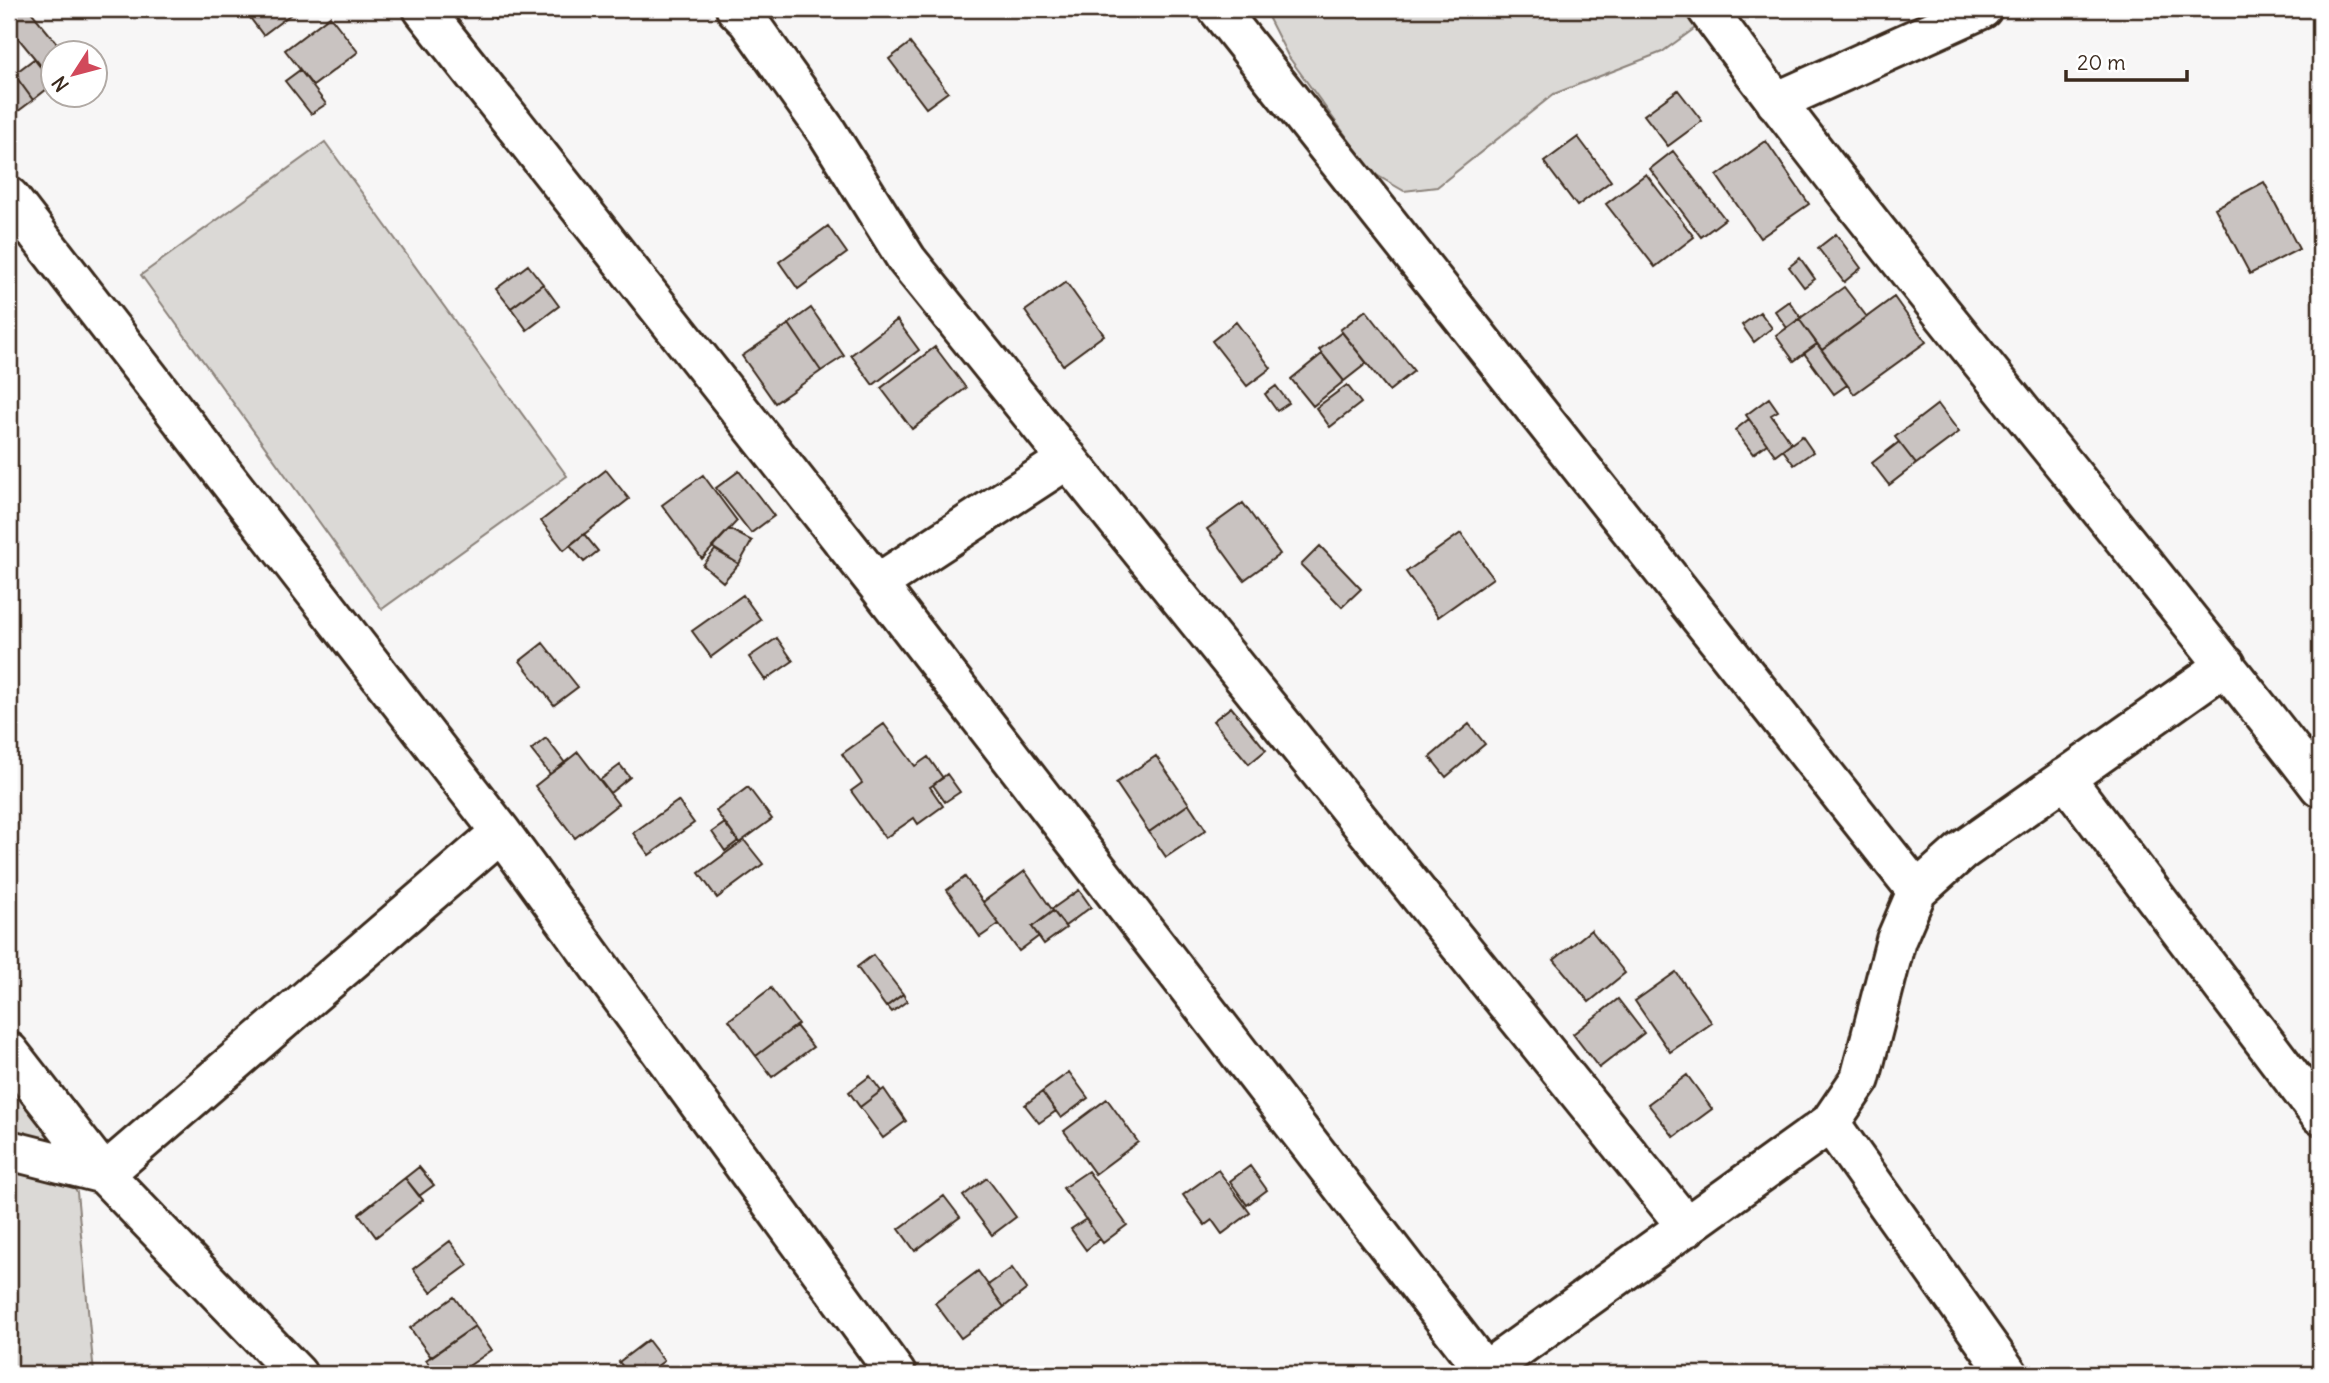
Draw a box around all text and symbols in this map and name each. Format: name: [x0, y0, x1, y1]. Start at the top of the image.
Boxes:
north arrow: [38, 38, 108, 108]
scale bar: [2066, 38, 2187, 82]
text: 20 m: [2077, 49, 2126, 76]
text: N: [47, 72, 74, 96]

